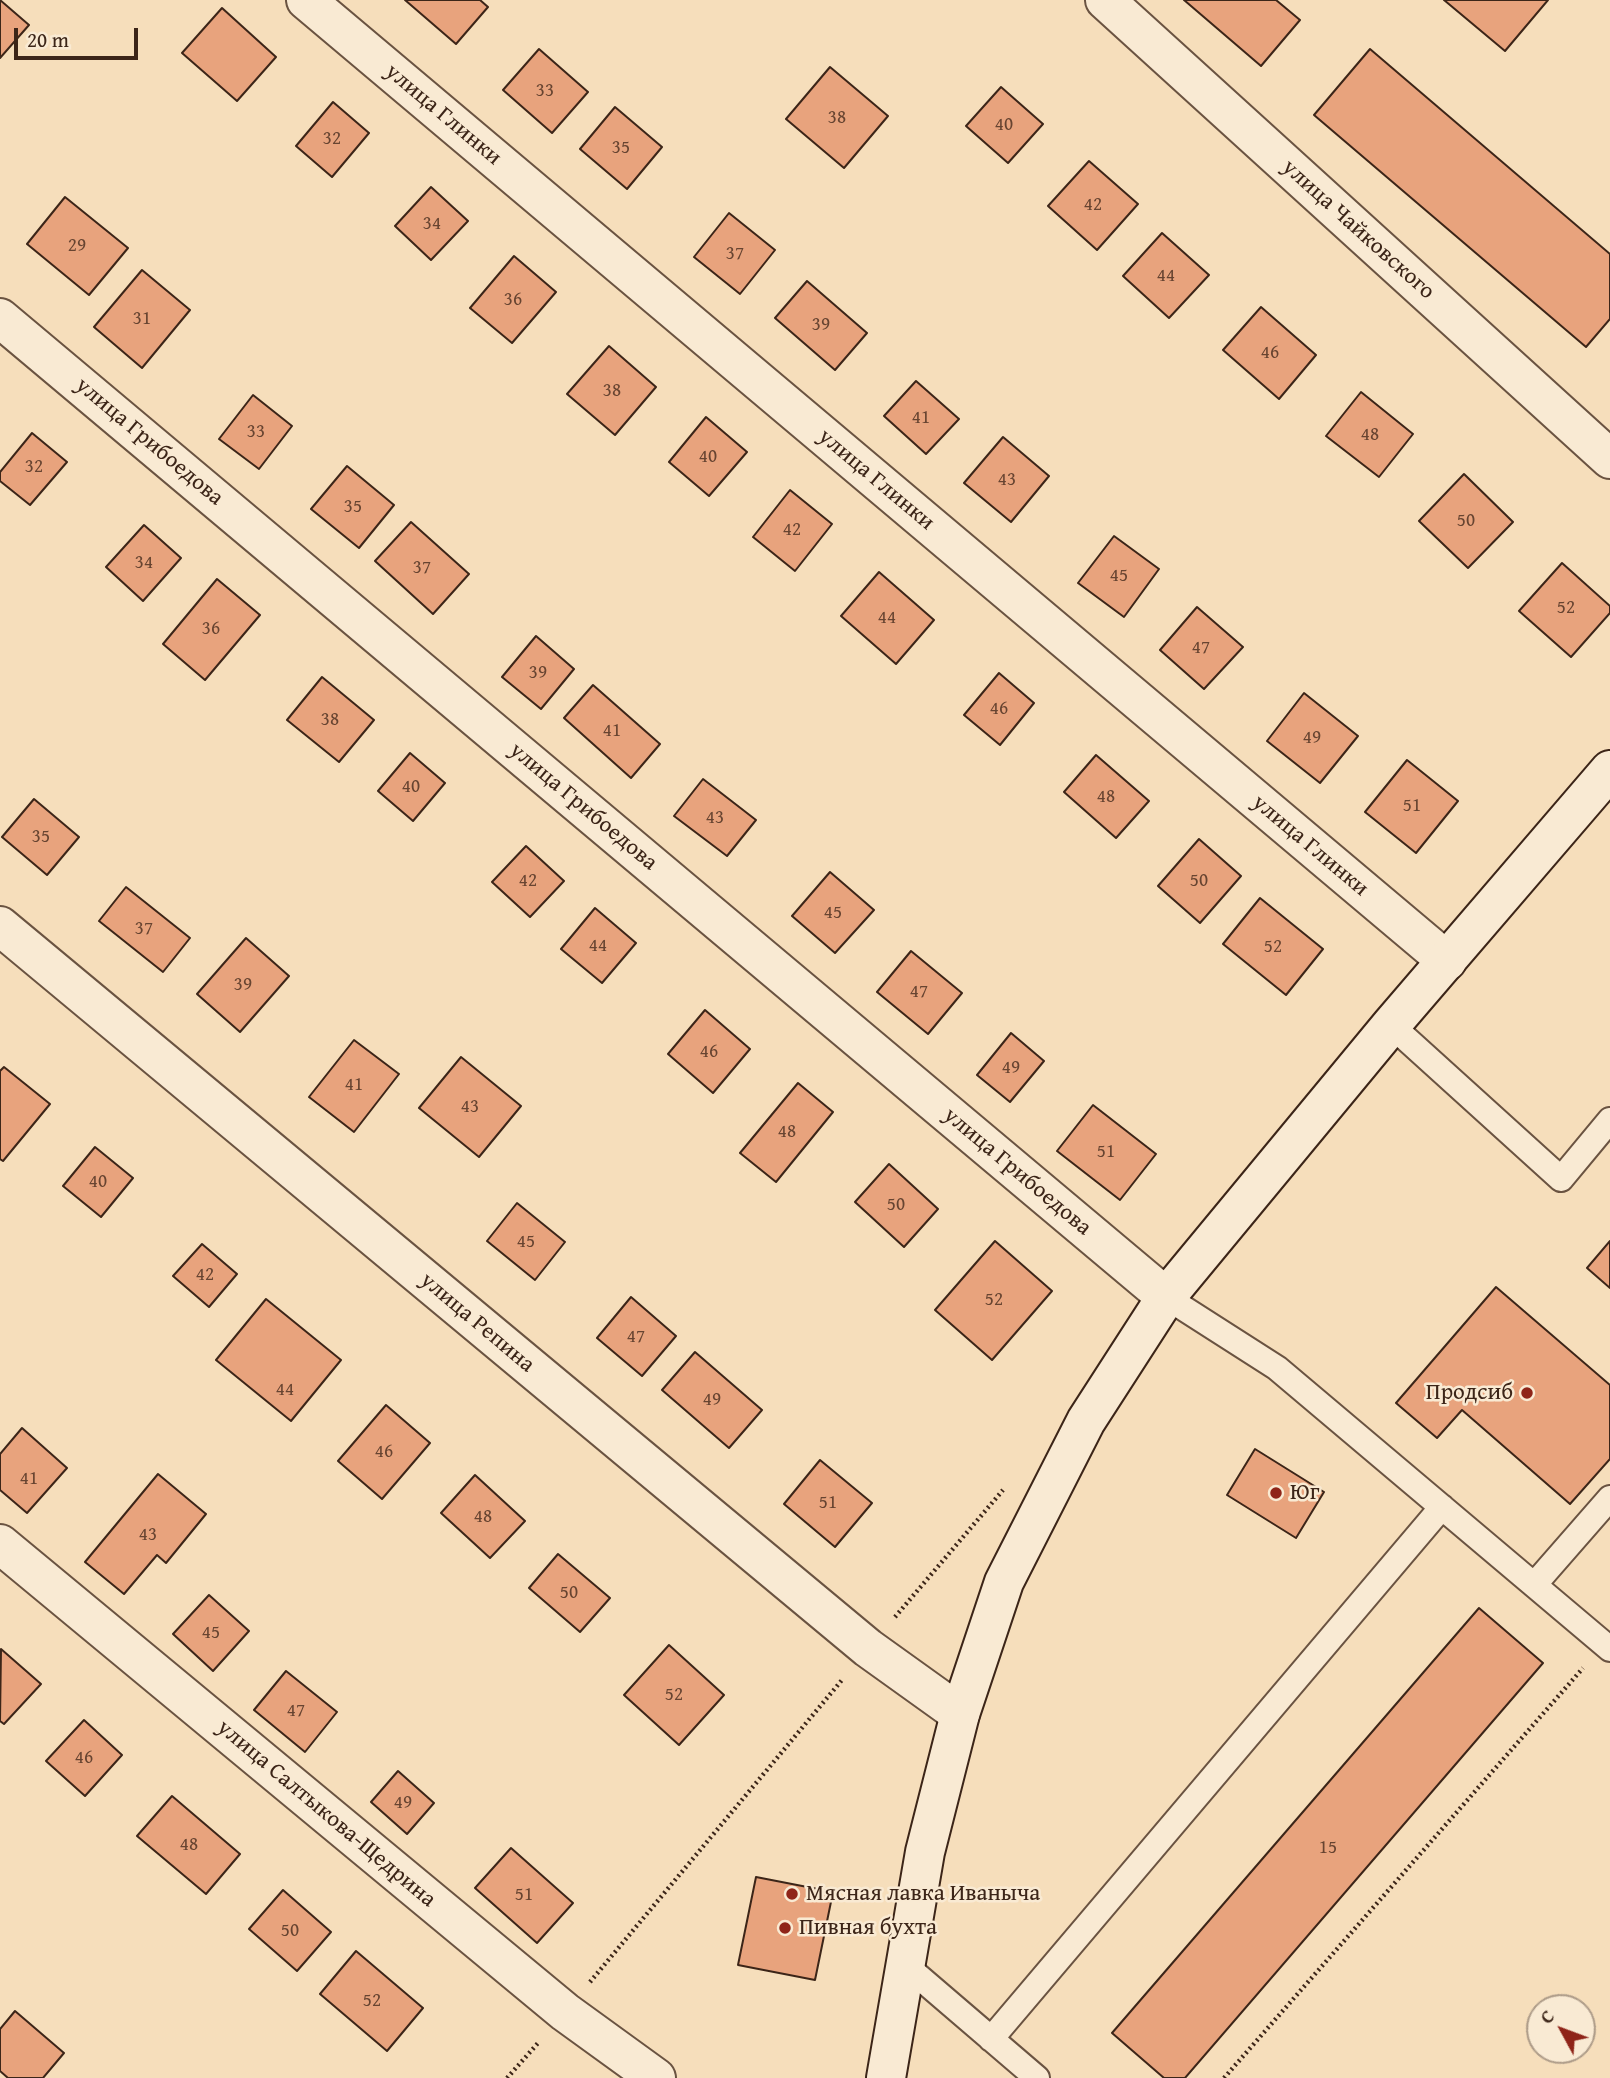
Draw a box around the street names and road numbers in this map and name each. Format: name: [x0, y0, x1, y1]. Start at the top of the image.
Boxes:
street label: улица Глинки: [379, 58, 507, 172]
street label: улица Чайковского: [1276, 154, 1440, 306]
street label: улица Грибоедова: [69, 372, 229, 512]
street label: улица Глинки: [812, 423, 940, 537]
street label: улица Грибоедова: [503, 737, 663, 877]
street label: улица Глинки: [1246, 789, 1374, 903]
street label: улица Грибоедова: [937, 1102, 1097, 1242]
street label: улица Репина: [414, 1267, 540, 1379]
street label: улица Салтыкова-Щедрина: [211, 1714, 441, 1914]

